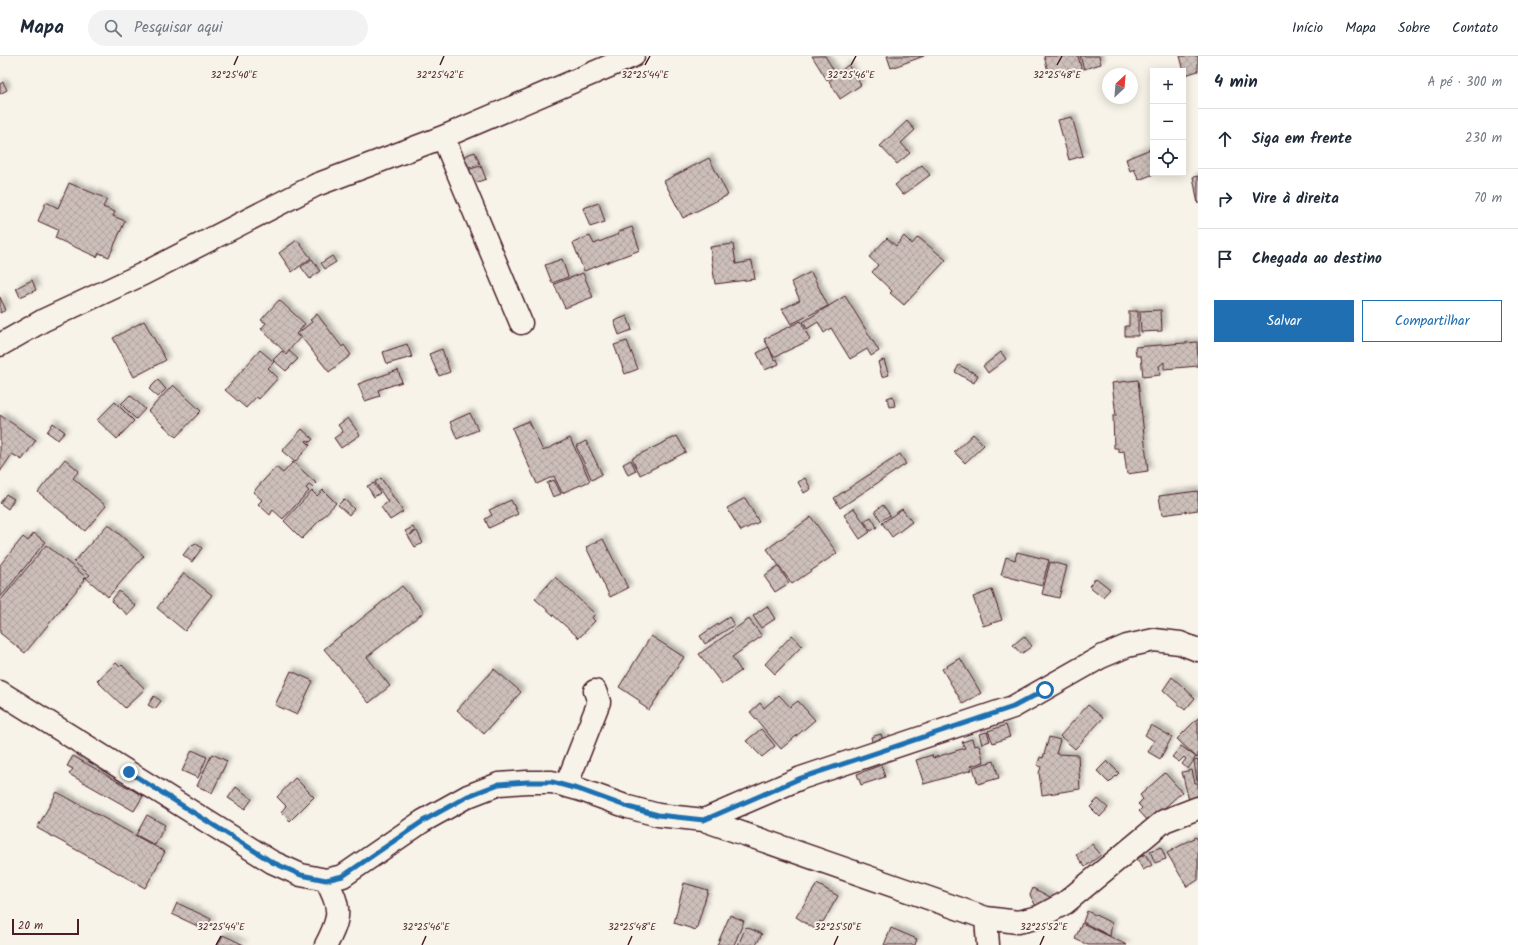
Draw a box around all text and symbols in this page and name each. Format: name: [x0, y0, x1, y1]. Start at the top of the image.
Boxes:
search box: [88, 10, 368, 46]
text: Mapa: [20, 13, 64, 43]
text: Pesquisar aqui: [134, 16, 222, 40]
icon: search: [102, 17, 124, 39]
text: Início: [1292, 17, 1323, 39]
text: Mapa: [1345, 17, 1376, 39]
text: Sobre: [1398, 17, 1430, 39]
text: Contato: [1452, 17, 1498, 39]
text: 32°25'40"E: [210, 67, 259, 83]
text: 32°25'42"E: [416, 67, 465, 83]
text: 32°25'44"E: [621, 67, 670, 83]
text: 32°25'46"E: [827, 67, 876, 83]
text: 32°25'48"E: [1033, 67, 1082, 83]
north arrow: [1102, 68, 1138, 104]
map controls: [1150, 68, 1186, 176]
button: +: [1150, 68, 1186, 104]
text: 4 min: [1214, 69, 1258, 96]
text: A pé · 300 m: [1427, 72, 1502, 93]
button: −: [1150, 104, 1186, 140]
text: Siga em frente: [1252, 127, 1352, 151]
icon: ahead: [1214, 128, 1236, 150]
text: 230 m: [1465, 128, 1502, 149]
button: locate: [1150, 140, 1186, 176]
text: Vire à direita: [1252, 187, 1339, 211]
icon: right: [1214, 188, 1236, 210]
text: 70 m: [1474, 188, 1502, 209]
text: Chegada ao destino: [1252, 247, 1382, 271]
icon: arrive: [1214, 248, 1236, 270]
button: Salvar: [1214, 300, 1354, 342]
button: Compartilhar: [1362, 300, 1502, 342]
route start: [1036, 681, 1054, 699]
route end: [120, 763, 138, 781]
scale bar: [12, 917, 79, 936]
text: 20 m: [18, 917, 43, 935]
text: 32°25'44"E: [197, 919, 246, 935]
text: 32°25'46"E: [402, 919, 451, 935]
text: 32°25'48"E: [608, 919, 657, 935]
text: 32°25'50"E: [814, 919, 863, 935]
text: 32°25'52"E: [1020, 919, 1069, 935]

